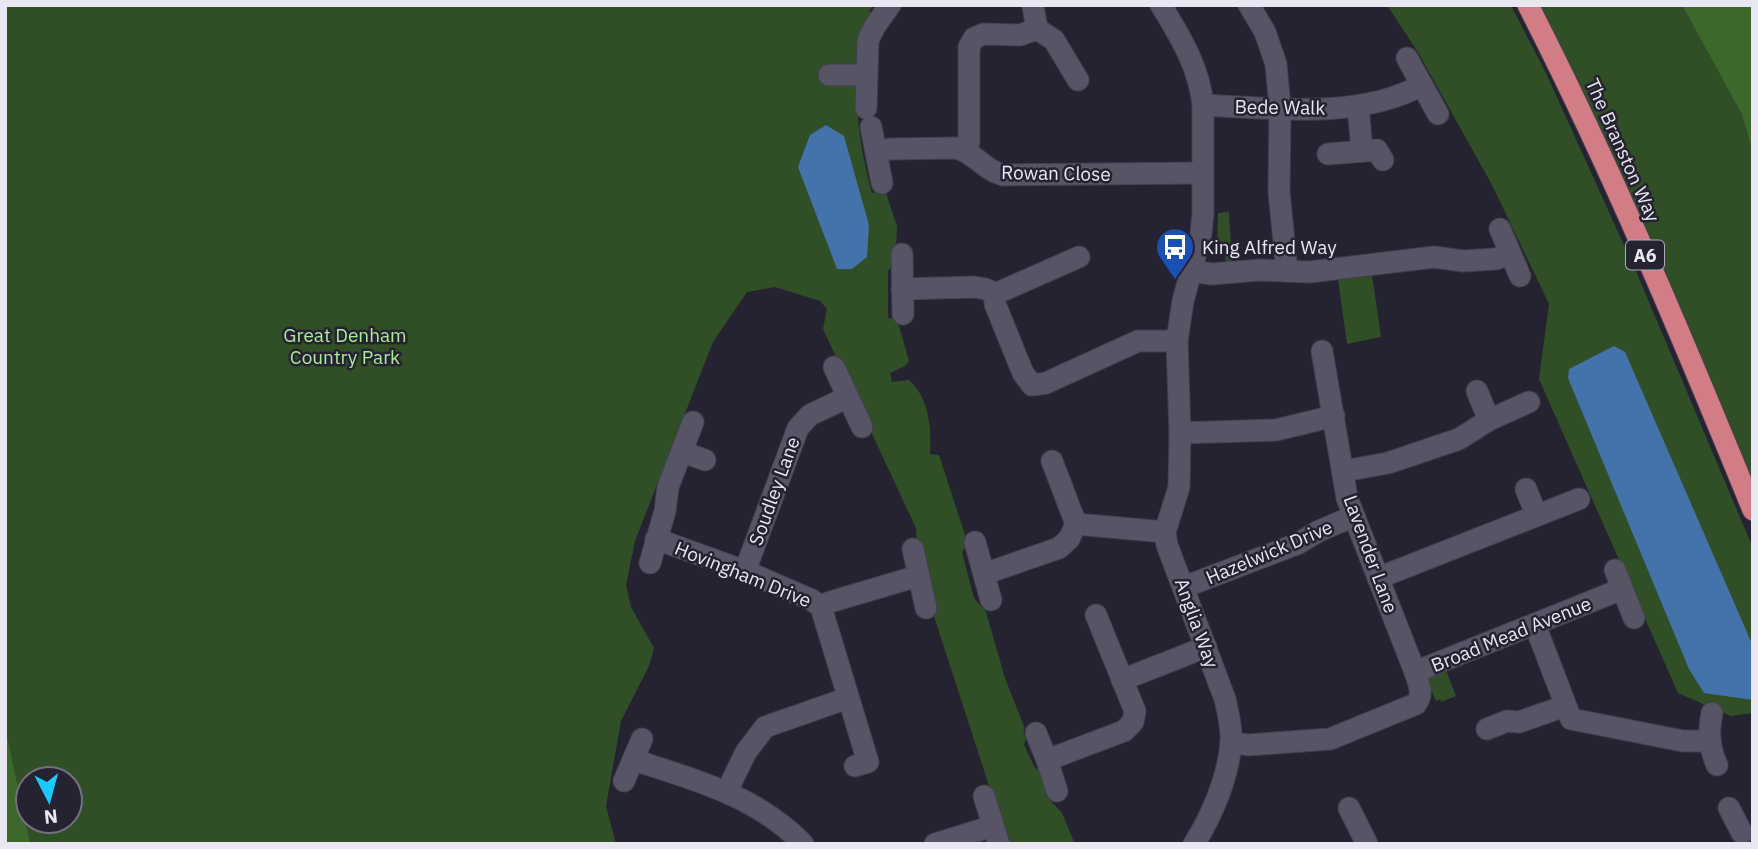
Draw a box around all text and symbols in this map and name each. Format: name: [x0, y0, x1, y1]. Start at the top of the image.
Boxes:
street label: The Branston Way: [1581, 74, 1666, 226]
street label: Bede Walk: [1234, 94, 1326, 120]
street label: Rowan Close: [1001, 160, 1111, 186]
bus stop icon: King Alfred Way: [1154, 226, 1196, 281]
place label: King Alfred Way: [1202, 235, 1337, 259]
road number: A6: [1626, 241, 1664, 270]
park label: Great Denham Country Park: [283, 323, 407, 369]
street label: Soudley Lane: [743, 433, 805, 549]
street label: Lavender Lane: [1339, 492, 1403, 616]
street label: Hazelwick Drive: [1202, 515, 1336, 589]
street label: Hovingham Drive: [671, 536, 815, 612]
street label: Anglia Way: [1170, 575, 1224, 672]
street label: Broad Mead Avenue: [1427, 591, 1595, 677]
north arrow: [14, 765, 84, 835]
text: N: [43, 804, 59, 830]

